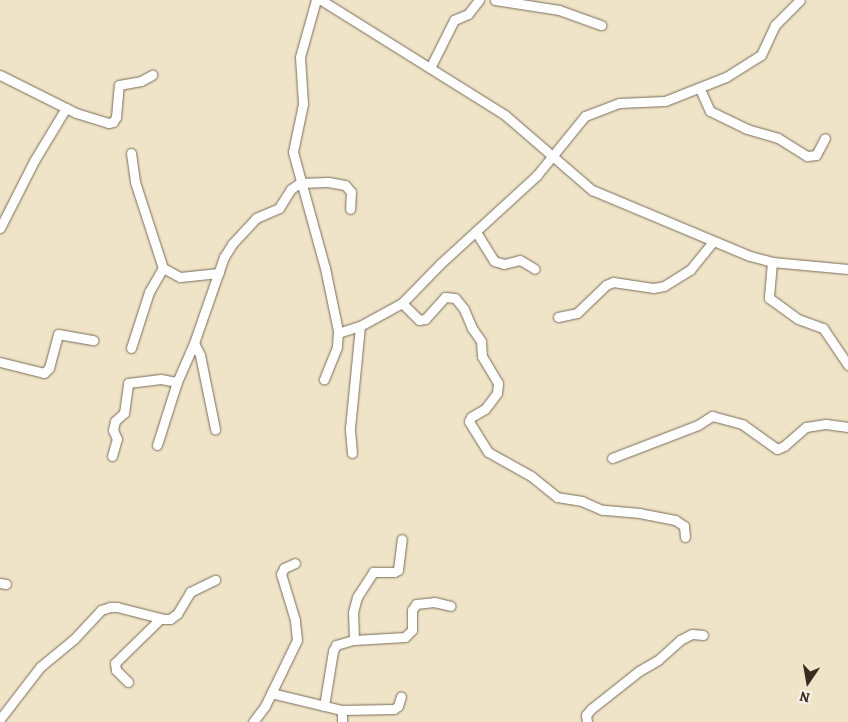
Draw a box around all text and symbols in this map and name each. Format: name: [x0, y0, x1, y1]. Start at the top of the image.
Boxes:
north arrow: [783, 657, 833, 707]
text: N: [798, 687, 812, 708]

